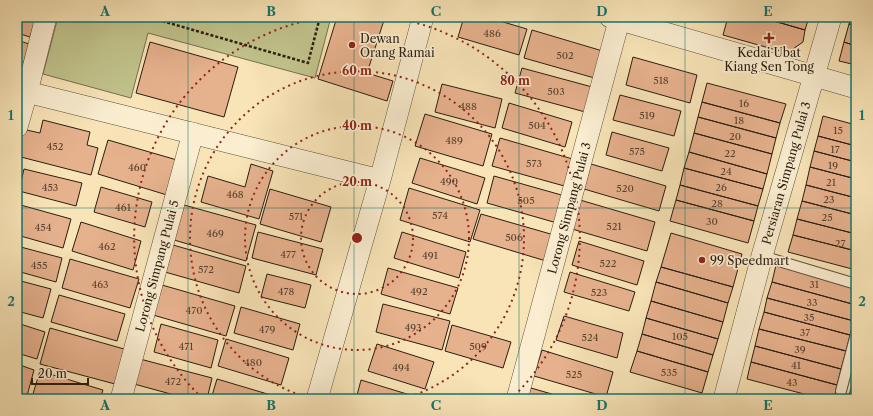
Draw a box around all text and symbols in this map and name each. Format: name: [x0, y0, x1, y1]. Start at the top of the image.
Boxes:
text: A: [99, 3, 111, 19]
text: B: [266, 3, 276, 19]
text: C: [431, 3, 441, 19]
text: D: [596, 3, 608, 19]
text: E: [763, 3, 773, 19]
house number: 486: [483, 27, 501, 40]
place label: Dewan Orang Ramai: [360, 31, 435, 60]
marker: Kedai Ubat Kiang Sen Tong: [764, 33, 774, 43]
marker: Dewan Orang Ramai: [347, 40, 357, 50]
place label: Kedai Ubat Kiang Sen Tong: [724, 45, 815, 74]
house number: 502: [556, 49, 574, 62]
text: 60 m: [342, 63, 372, 78]
text: 80 m: [500, 73, 530, 88]
house number: 518: [653, 74, 669, 87]
house number: 503: [547, 85, 565, 98]
house number: 16: [739, 97, 749, 110]
house number: 488: [459, 100, 477, 113]
street label: Persiaran Simpang Pulai 3: [758, 100, 814, 246]
text: 1: [8, 107, 14, 123]
text: 1: [859, 107, 865, 123]
house number: 519: [639, 109, 655, 122]
house number: 18: [734, 114, 744, 127]
text: 40 m: [342, 118, 372, 133]
house number: 504: [528, 119, 546, 132]
house number: 15: [833, 124, 843, 137]
house number: 20: [729, 130, 741, 143]
house number: 489: [445, 134, 463, 147]
house number: 452: [47, 140, 64, 153]
street label: Lorong Simpang Pulai 3: [544, 140, 594, 276]
house number: 17: [830, 143, 840, 156]
house number: 575: [629, 145, 645, 158]
house number: 22: [724, 147, 736, 160]
house number: 573: [526, 157, 542, 170]
house number: 19: [828, 159, 838, 172]
house number: 460: [128, 161, 146, 174]
house number: 24: [720, 165, 732, 178]
text: 20 m: [342, 174, 372, 189]
house number: 490: [440, 175, 458, 188]
house number: 21: [826, 176, 837, 189]
house number: 453: [42, 181, 58, 194]
house number: 26: [715, 181, 727, 194]
house number: 520: [616, 182, 634, 195]
house number: 468: [226, 188, 244, 201]
house number: 23: [823, 193, 835, 206]
house number: 505: [517, 194, 535, 207]
house number: 28: [711, 197, 723, 210]
street label: Lorong Simpang Pulai 5: [132, 198, 182, 334]
house number: 461: [115, 201, 132, 214]
house number: 574: [432, 209, 448, 222]
house number: 571: [289, 210, 304, 223]
house number: 25: [821, 211, 833, 224]
house number: 30: [706, 215, 718, 228]
house number: 521: [606, 220, 622, 233]
house number: 454: [35, 221, 52, 234]
house number: 469: [206, 227, 224, 240]
centre of rings: [350, 231, 364, 245]
house number: 506: [505, 231, 523, 244]
house number: 27: [835, 237, 845, 250]
house number: 462: [98, 240, 116, 253]
house number: 477: [280, 248, 296, 261]
house number: 491: [422, 249, 439, 262]
place label: 99 Speedmart: [710, 253, 790, 268]
marker: 99 Speedmart: [697, 255, 707, 265]
house number: 522: [600, 257, 617, 270]
house number: 455: [31, 259, 47, 272]
house number: 572: [198, 263, 214, 276]
house number: 463: [91, 278, 109, 291]
house number: 31: [809, 278, 820, 291]
house number: 478: [278, 285, 294, 298]
house number: 492: [410, 285, 428, 298]
house number: 523: [591, 286, 607, 299]
text: 2: [7, 293, 15, 309]
text: 2: [858, 293, 866, 309]
house number: 33: [806, 296, 818, 309]
house number: 470: [185, 304, 203, 317]
house number: 35: [804, 311, 814, 324]
house number: 493: [404, 321, 422, 334]
house number: 479: [259, 323, 275, 336]
house number: 37: [800, 326, 810, 339]
house number: 105: [672, 330, 688, 343]
house number: 524: [582, 331, 599, 344]
house number: 471: [179, 340, 194, 353]
house number: 509: [469, 340, 487, 353]
house number: 39: [794, 343, 806, 356]
house number: 480: [244, 356, 262, 369]
house number: 41: [791, 359, 802, 372]
scale bar: [32, 360, 88, 386]
house number: 494: [392, 361, 410, 374]
text: 20 m: [38, 366, 67, 381]
house number: 535: [661, 366, 677, 379]
house number: 525: [566, 368, 582, 381]
house number: 472: [165, 375, 181, 388]
house number: 43: [786, 376, 798, 389]
text: A: [99, 397, 111, 413]
text: B: [266, 397, 276, 413]
text: C: [431, 397, 441, 413]
text: D: [596, 397, 608, 413]
text: E: [763, 397, 773, 413]

